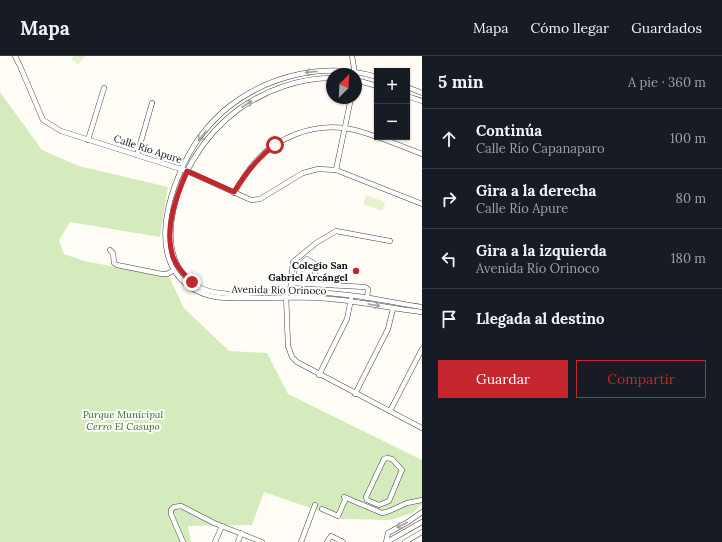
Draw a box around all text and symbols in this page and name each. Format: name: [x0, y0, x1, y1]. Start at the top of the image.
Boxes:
text: Mapa: [20, 16, 70, 40]
text: Mapa: [473, 19, 509, 37]
text: Cómo llegar: [531, 19, 609, 37]
text: Guardados: [631, 19, 702, 37]
one-way arrow: [305, 68, 318, 76]
north arrow: [326, 68, 362, 104]
map controls: [374, 68, 410, 140]
button: +: [374, 68, 410, 104]
text: 5 min: [438, 71, 484, 93]
text: A pie · 360 m: [628, 74, 706, 91]
one-way arrow: [241, 100, 252, 108]
button: −: [374, 104, 410, 140]
text: Continúa: [476, 121, 542, 140]
icon: ahead: [438, 128, 460, 150]
one-way arrow: [197, 130, 206, 141]
text: 100 m: [670, 130, 706, 147]
street label: Calle Río Apure: [112, 132, 184, 166]
route start: [266, 136, 284, 154]
text: Calle Río Capanaparo: [476, 140, 605, 157]
text: Gira a la derecha: [476, 181, 596, 200]
icon: right: [438, 188, 460, 210]
text: 80 m: [676, 190, 706, 207]
text: Calle Río Apure: [476, 200, 568, 217]
text: Gira a la izquierda: [476, 241, 607, 260]
icon: left: [438, 248, 460, 270]
text: 180 m: [671, 250, 706, 267]
place label: Colegio San Gabriel Arcángel: [268, 259, 349, 284]
text: Avenida Río Orinoco: [476, 260, 599, 277]
marker: Colegio San Gabriel Arcángel: [351, 266, 361, 276]
route end: [183, 273, 201, 291]
street label: Avenida Río Orinoco: [230, 283, 327, 297]
one-way arrow: [367, 302, 380, 310]
icon: arrive: [438, 308, 460, 330]
text: Llegada al destino: [476, 309, 605, 328]
button: Guardar: [438, 360, 568, 398]
button: Compartir: [576, 360, 706, 398]
park label: Parque Municipal Cerro El Casupo: [83, 408, 164, 433]
one-way arrow: [396, 522, 408, 530]

